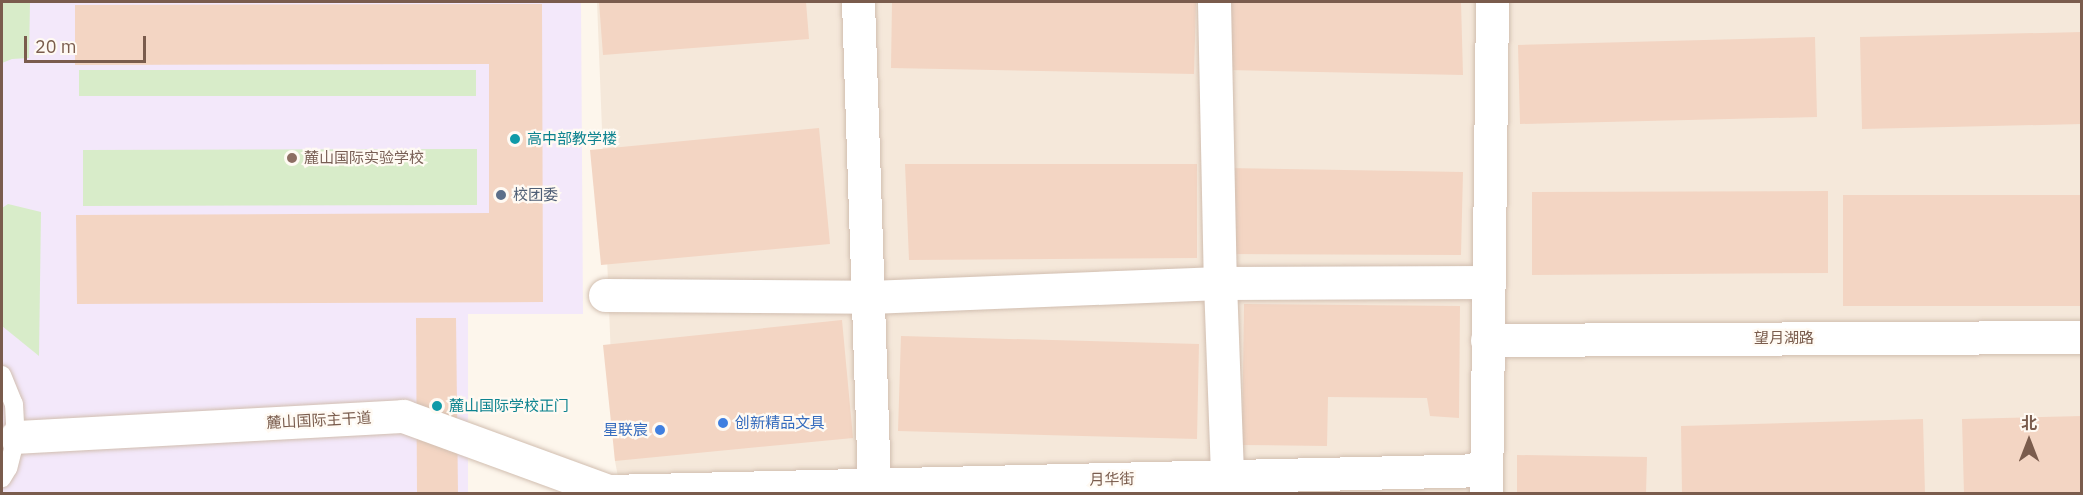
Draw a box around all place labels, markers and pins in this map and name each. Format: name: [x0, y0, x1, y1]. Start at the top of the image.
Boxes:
place label: 高中部教学楼: [527, 130, 617, 148]
marker: 高中部教学楼: [508, 132, 522, 146]
place label: 麓山国际实验学校: [304, 149, 424, 167]
marker: 麓山国际实验学校: [285, 151, 299, 165]
place label: 校团委: [513, 186, 558, 204]
marker: 校团委: [494, 188, 508, 202]
place label: 麓山国际学校正门: [449, 397, 569, 415]
marker: 麓山国际学校正门: [430, 399, 444, 413]
place label: 创新精品文具: [735, 414, 825, 432]
marker: 创新精品文具: [716, 416, 730, 430]
place label: 星联宸: [603, 421, 648, 439]
marker: 星联宸: [653, 423, 667, 437]

